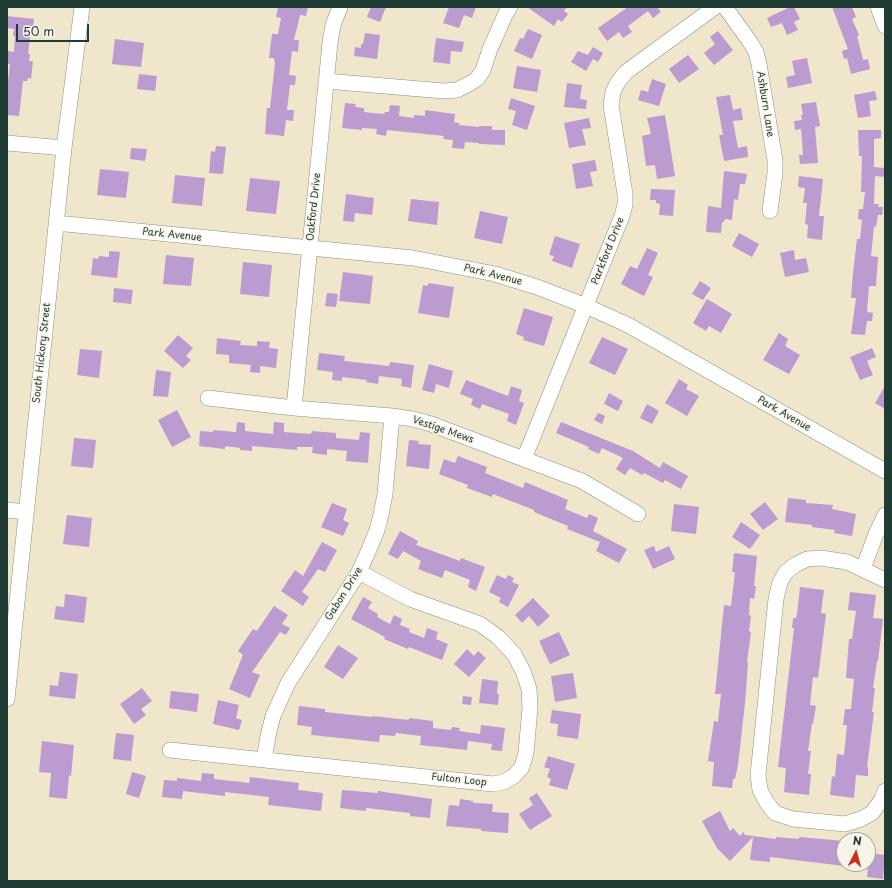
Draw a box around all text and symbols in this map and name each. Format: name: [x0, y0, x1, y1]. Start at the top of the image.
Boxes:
scale bar: [18, 16, 91, 42]
text: 50 m: [23, 22, 54, 40]
street label: Ashburn Lane: [754, 70, 776, 138]
street label: Oakford Drive: [304, 172, 324, 242]
street label: Parkford Drive: [589, 216, 627, 286]
street label: Park Avenue: [142, 226, 202, 244]
street label: Park Avenue: [463, 262, 523, 288]
street label: South Hickory Street: [31, 302, 53, 404]
street label: Park Avenue: [755, 394, 813, 434]
street label: Vestige Mews: [411, 414, 475, 446]
street label: Gabon Drive: [323, 565, 365, 623]
street label: Fulton Loop: [431, 771, 487, 789]
north arrow: [836, 832, 876, 872]
text: N: [852, 832, 862, 849]

